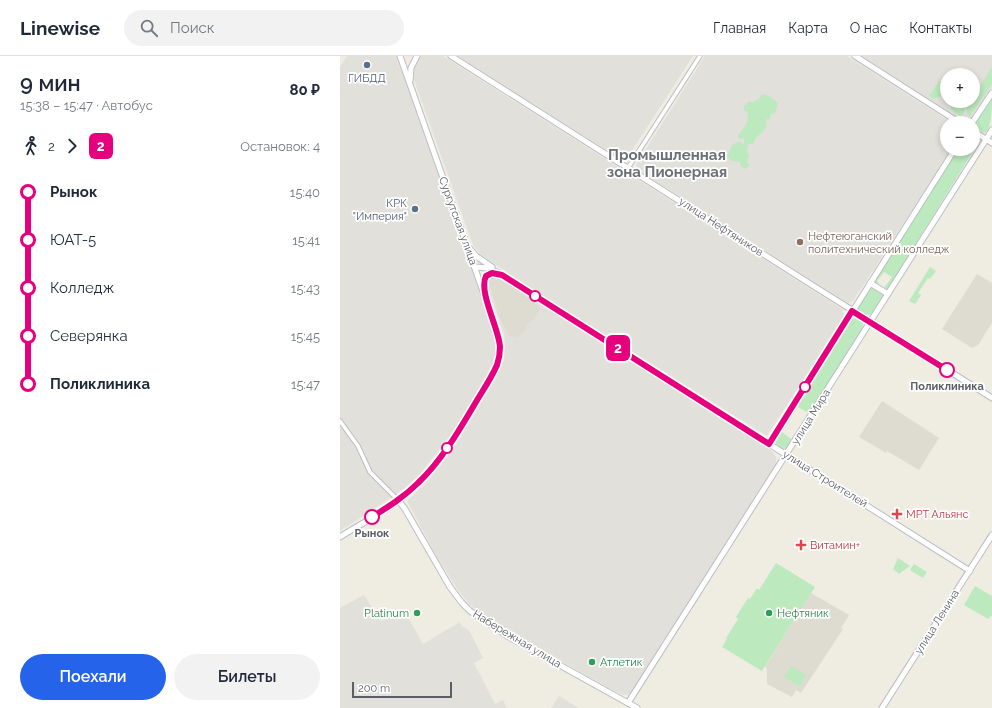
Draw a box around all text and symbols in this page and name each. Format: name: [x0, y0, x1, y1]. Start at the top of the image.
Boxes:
search box: [124, 10, 404, 46]
text: Linewise: [20, 17, 100, 39]
icon: search: [138, 17, 160, 39]
text: Поиск: [170, 19, 215, 37]
text: Главная: [713, 20, 766, 36]
text: Карта: [788, 20, 828, 36]
text: О нас: [850, 20, 887, 36]
text: Контакты: [909, 20, 972, 36]
marker: ГИБДД: [362, 60, 372, 70]
map controls: [940, 68, 980, 156]
button: +: [940, 68, 980, 108]
text: 9 мин: [20, 70, 81, 96]
place label: ГИБДД: [348, 72, 386, 85]
text: 80 ₽: [289, 81, 320, 99]
text: 15:38 – 15:47 · Автобус: [20, 98, 153, 113]
button: −: [940, 116, 980, 156]
icon: walk: [20, 135, 42, 157]
icon: forward: [61, 135, 83, 157]
text: 2: [97, 138, 105, 154]
text: 2: [48, 139, 55, 154]
text: Остановок: 4: [240, 139, 320, 154]
district label: Промышленная зона Пионерная: [607, 146, 727, 181]
street label: Сургутская улица: [436, 175, 480, 267]
text: Рынок: [50, 183, 97, 201]
text: 15:40: [290, 185, 320, 200]
street label: улица Нефтяников: [676, 195, 766, 259]
place label: КРК "Империя": [353, 197, 407, 223]
marker: КРК "Империя": [410, 204, 420, 214]
place label: Нефтеюганский политехнический колледж: [808, 230, 950, 256]
text: ЮАТ-5: [50, 231, 96, 249]
text: 15:41: [292, 233, 320, 248]
marker: Нефтеюганский политехнический колледж: [795, 237, 805, 247]
text: Колледж: [50, 279, 114, 297]
text: 15:43: [291, 281, 320, 296]
unlabelled marker: [529, 290, 541, 302]
text: Северянка: [50, 327, 128, 345]
text: 15:45: [291, 329, 320, 344]
line badge: 2: [605, 335, 631, 361]
text: 2: [614, 340, 622, 356]
marker: Поликлиника: [939, 362, 955, 378]
text: Поликлиника: [50, 375, 150, 393]
text: 15:47: [291, 377, 320, 392]
place label: Поликлиника: [910, 380, 984, 393]
unlabelled marker: [799, 381, 811, 393]
street label: улица Мира: [789, 387, 833, 447]
unlabelled marker: [441, 442, 453, 454]
street label: улица Строителей: [780, 448, 870, 510]
marker: МРТ Альянс: [891, 508, 903, 520]
place label: МРТ Альянс: [906, 508, 969, 521]
marker: Рынок: [364, 509, 380, 525]
place label: Рынок: [355, 527, 390, 540]
marker: Витамин+: [795, 539, 807, 551]
place label: Витамин+: [810, 539, 860, 552]
street label: улица Ленина: [912, 587, 962, 657]
place label: Platinum: [364, 607, 409, 620]
street label: Набережная улица: [470, 607, 564, 671]
place label: Нефтяник: [777, 607, 829, 620]
marker: Platinum: [412, 608, 422, 618]
marker: Нефтяник: [764, 608, 774, 618]
button: Поехали: [20, 654, 166, 700]
button: Билеты: [174, 654, 320, 700]
place label: Атлетик: [600, 656, 643, 669]
marker: Атлетик: [587, 657, 597, 667]
scale bar: [352, 680, 452, 699]
text: 200 m: [358, 682, 390, 695]

